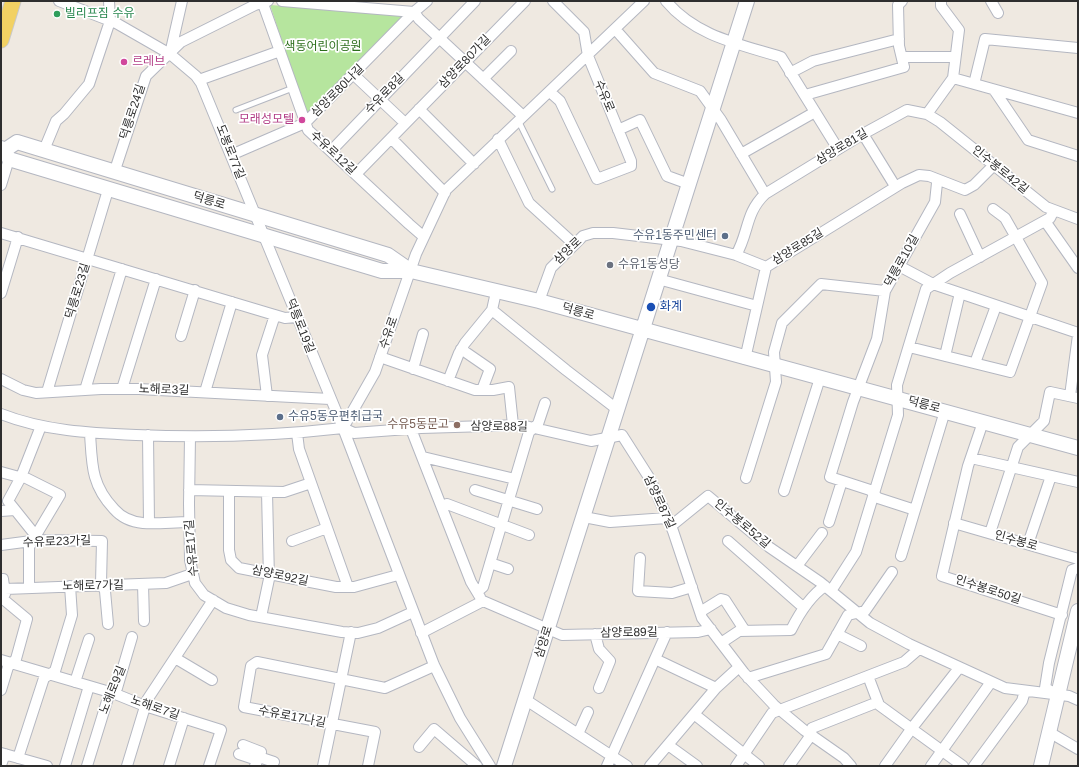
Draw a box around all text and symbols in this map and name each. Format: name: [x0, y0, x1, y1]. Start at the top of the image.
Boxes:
place label: 빌리프짐 수유: [65, 7, 135, 21]
marker: 빌리프짐 수유: [52, 9, 62, 19]
street label: 삼양로80가길: [436, 32, 494, 92]
park label: 색동어린이공원: [284, 40, 362, 54]
place label: 르레브: [132, 55, 165, 69]
marker: 르레브: [119, 57, 129, 67]
street label: 삼양로80나길: [309, 62, 367, 120]
street label: 수유로8길: [362, 71, 408, 117]
street label: 수유로: [591, 78, 617, 114]
street label: 덕릉로24길: [117, 82, 149, 142]
place label: 모래성모텔: [239, 113, 294, 127]
marker: 모래성모텔: [297, 115, 307, 125]
street label: 도봉로77길: [213, 123, 247, 181]
street label: 삼양로81길: [814, 126, 870, 168]
street label: 수유로12길: [307, 128, 359, 178]
street label: 인수봉로42길: [969, 143, 1031, 197]
street label: 덕릉로: [191, 189, 227, 213]
street label: 삼양로85길: [770, 226, 826, 268]
place label: 수유1동주민센터: [633, 229, 717, 243]
marker: 수유1동주민센터: [720, 231, 730, 241]
street label: 덕릉로10길: [882, 232, 922, 290]
street label: 삼양로: [551, 234, 585, 268]
place label: 수유1동성당: [618, 258, 680, 272]
marker: 수유1동성당: [605, 260, 615, 270]
street label: 덕릉로23길: [63, 261, 93, 321]
street label: 덕릉로19길: [283, 297, 317, 355]
place label: 화계: [660, 300, 682, 314]
street label: 덕릉로: [560, 301, 596, 323]
marker: 화계: [645, 301, 657, 313]
street label: 수유로: [377, 315, 401, 351]
street label: 노해로3길: [138, 382, 190, 398]
street label: 덕릉로: [906, 394, 942, 416]
place label: 수유5동우편취급국: [288, 410, 383, 424]
marker: 수유5동우편취급국: [275, 412, 285, 422]
place label: 수유5동문고: [387, 418, 449, 432]
street label: 삼양로88길: [470, 419, 528, 435]
marker: 수유5동문고: [452, 420, 462, 430]
street label: 삼양로87길: [640, 473, 678, 531]
street label: 인수봉로52길: [711, 496, 773, 552]
street label: 수유로17길: [182, 519, 202, 577]
street label: 인수봉로: [993, 528, 1039, 554]
street label: 수유로23가길: [22, 534, 92, 550]
street label: 삼양로92길: [250, 563, 310, 589]
street label: 인수봉로50길: [953, 573, 1023, 607]
street label: 노해로7가길: [62, 578, 124, 594]
street label: 삼양로: [532, 624, 556, 660]
street label: 삼양로89길: [600, 625, 658, 641]
street label: 노해로9길: [97, 664, 129, 716]
street label: 노해로7길: [129, 693, 181, 723]
street label: 수유로17나길: [257, 703, 327, 731]

